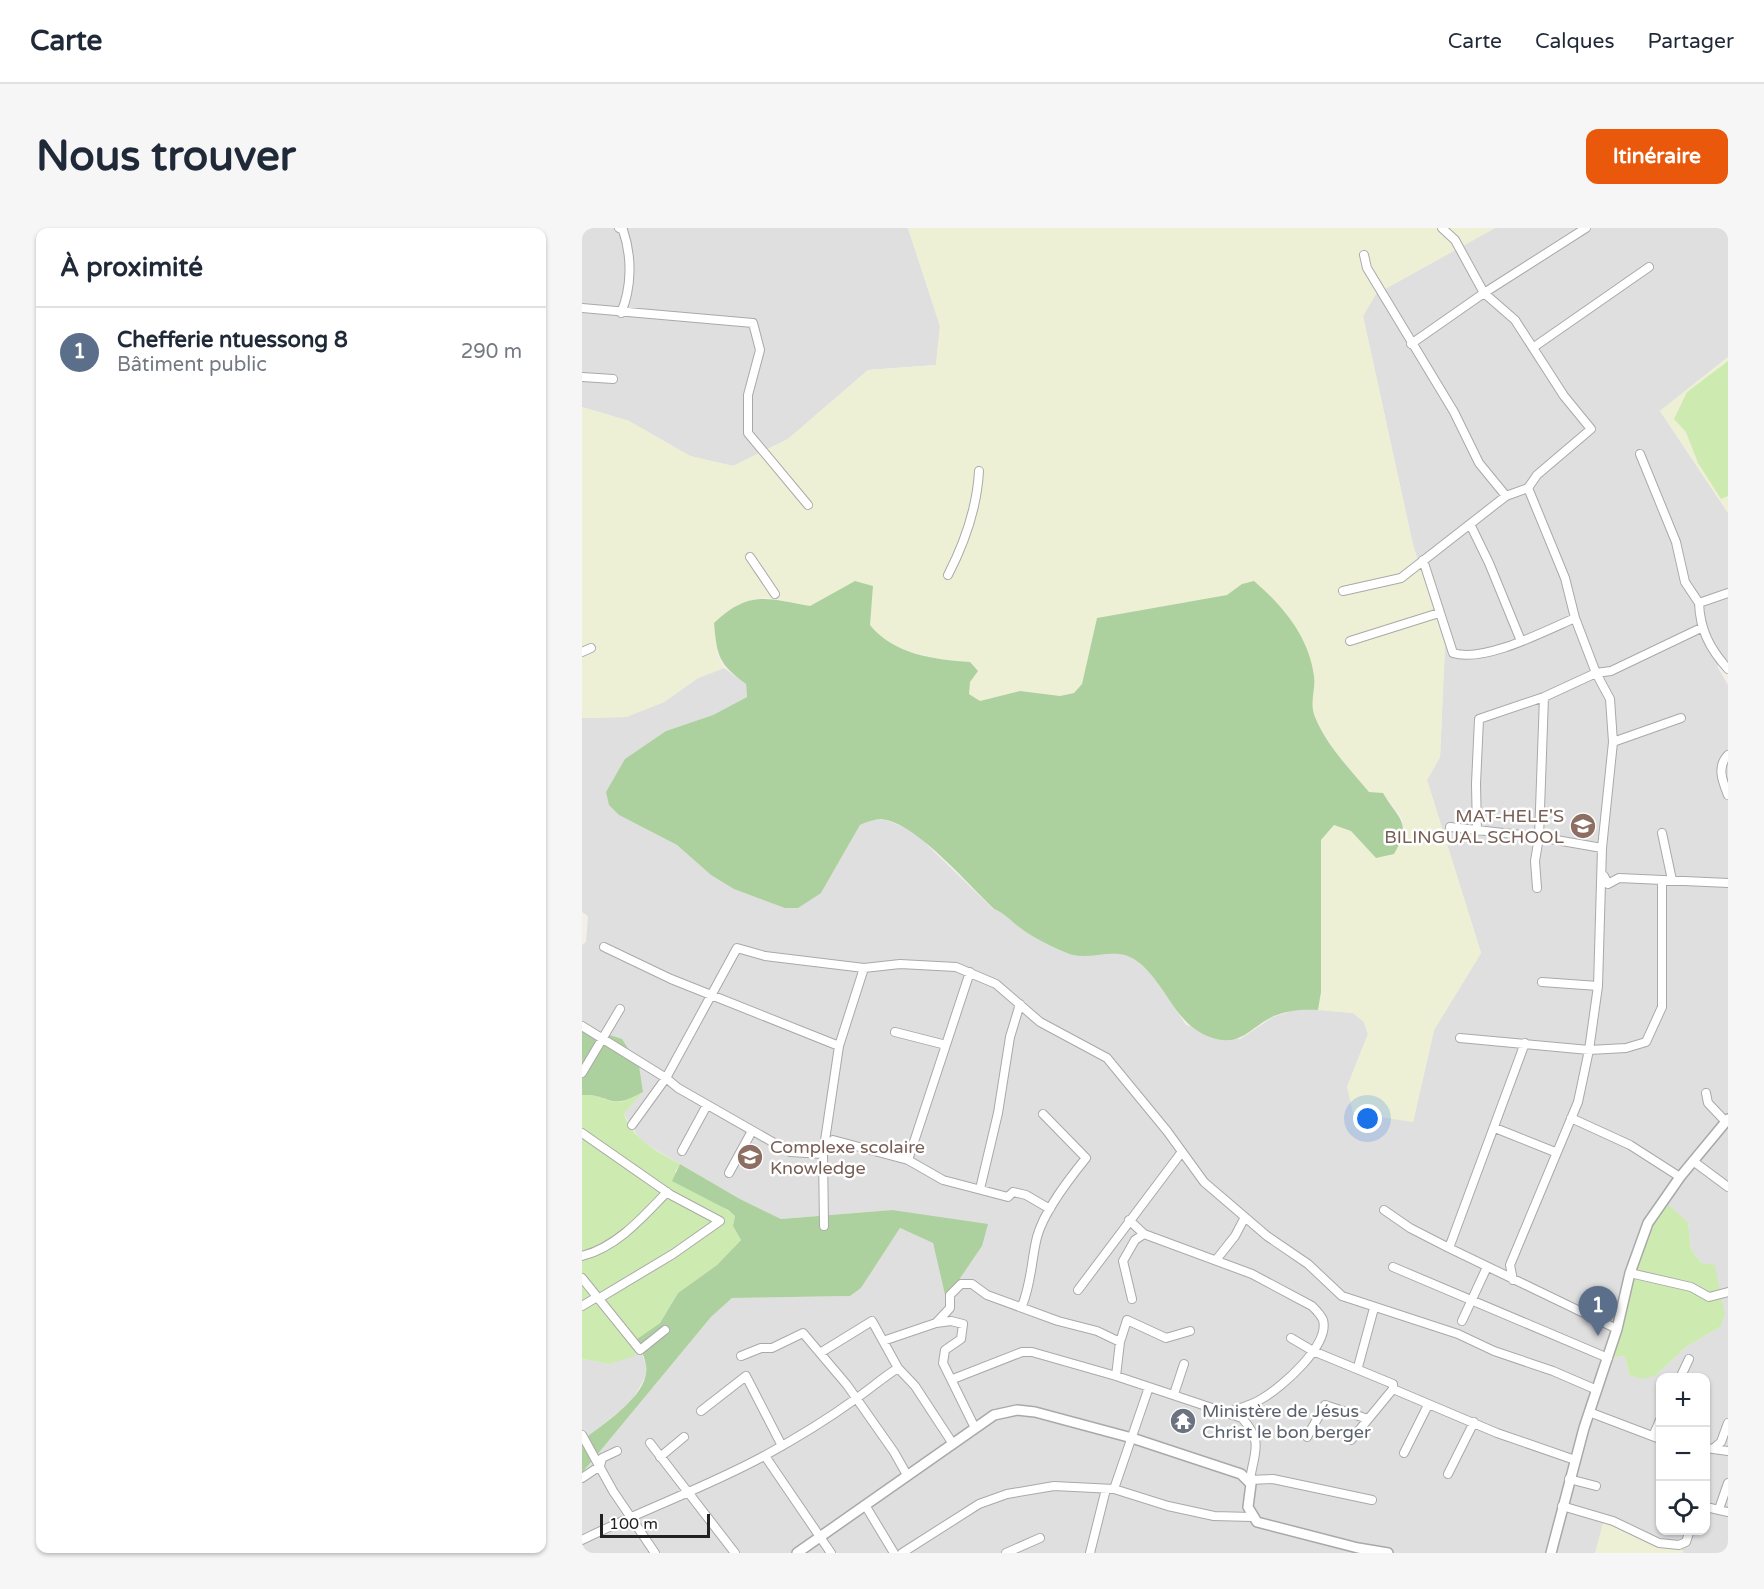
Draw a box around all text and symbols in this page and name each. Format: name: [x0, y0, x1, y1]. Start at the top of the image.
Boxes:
text: Carte: [30, 24, 102, 58]
text: Carte: [1448, 29, 1502, 54]
text: Calques: [1535, 29, 1615, 54]
text: Partager: [1648, 29, 1734, 54]
button: Itinéraire: [1586, 129, 1728, 184]
text: Nous trouver: [36, 131, 296, 182]
text: À proximité: [60, 252, 203, 283]
text: Chefferie ntuessong 8: [117, 327, 348, 353]
text: 1: [73, 340, 86, 364]
text: 290 m: [461, 340, 522, 364]
text: Bâtiment public: [117, 353, 267, 377]
place label: MAT-HELE'S BILINGUAL SCHOOL: [1384, 805, 1565, 848]
school or university icon: MAT-HELE'S BILINGUAL SCHOOL: [1568, 811, 1598, 841]
your location: [1353, 1104, 1382, 1133]
place label: Complexe scolaire Knowledge: [770, 1136, 925, 1179]
school or university icon: Complexe scolaire Knowledge: [735, 1142, 765, 1172]
pin: 1: [1578, 1286, 1618, 1336]
map controls: [1656, 1373, 1710, 1535]
button: +: [1656, 1373, 1710, 1427]
place label: Ministère de Jésus Christ le bon berger: [1202, 1400, 1371, 1443]
temple icon: Ministère de Jésus Christ le bon berger: [1168, 1406, 1198, 1436]
button: −: [1656, 1427, 1710, 1481]
button: locate: [1656, 1481, 1710, 1535]
scale bar: [600, 1511, 710, 1538]
text: 100 m: [609, 1514, 658, 1534]

